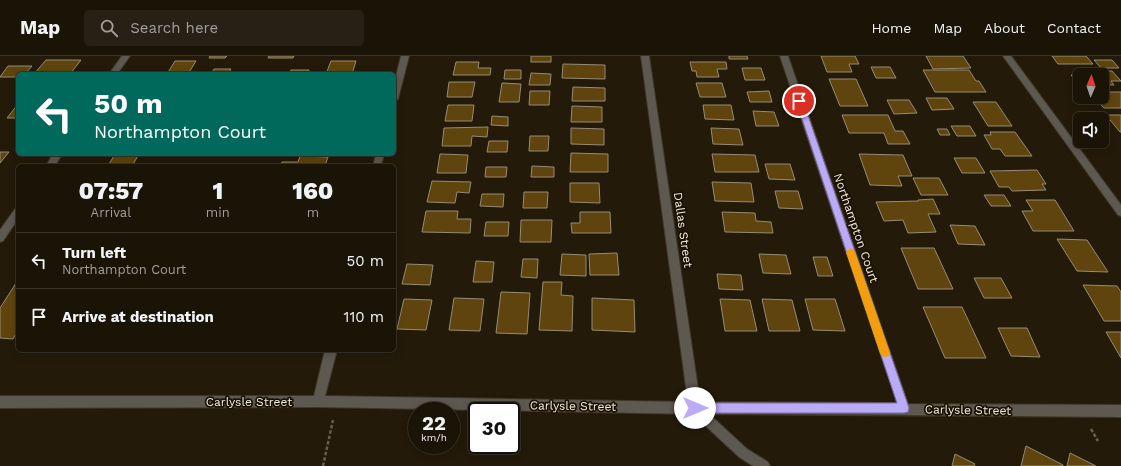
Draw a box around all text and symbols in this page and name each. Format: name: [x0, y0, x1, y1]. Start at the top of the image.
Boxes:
search box: [84, 10, 364, 46]
text: Map: [20, 16, 60, 39]
icon: search: [98, 17, 120, 39]
text: Search here: [130, 19, 218, 37]
text: Home: [871, 20, 911, 36]
text: Map: [933, 20, 962, 36]
text: About: [984, 20, 1025, 36]
text: Contact: [1047, 20, 1101, 36]
north arrow: [1073, 68, 1109, 104]
map controls: [1073, 68, 1109, 148]
pin: [782, 84, 816, 118]
text: 50 m: [94, 87, 163, 120]
icon: left: [28, 88, 80, 140]
icon: arrive: [788, 90, 810, 112]
button: sound: [1073, 112, 1109, 148]
text: Northampton Court: [94, 121, 266, 142]
street label: Northampton Court: [831, 171, 881, 285]
text: 07:57: [79, 177, 143, 205]
text: 1: [212, 177, 223, 205]
text: 160: [292, 177, 333, 205]
street label: Dallas Street: [671, 191, 695, 269]
text: Arrival: [91, 205, 131, 220]
text: min: [206, 205, 230, 220]
text: m: [307, 205, 319, 220]
text: Turn left: [62, 244, 126, 262]
icon: left: [28, 250, 50, 272]
text: 50 m: [347, 252, 384, 270]
text: Northampton Court: [62, 262, 186, 277]
icon: arrive: [28, 306, 50, 328]
text: Arrive at destination: [62, 308, 214, 326]
text: 110 m: [344, 308, 384, 326]
position arrow: [674, 387, 716, 429]
street label: Carlysle Street: [206, 395, 292, 409]
street label: Carlysle Street: [530, 398, 616, 414]
speed limit sign: 30: [468, 402, 520, 454]
street label: Carlysle Street: [925, 402, 1011, 418]
text: 22: [422, 411, 446, 435]
text: km/h: [421, 432, 447, 443]

